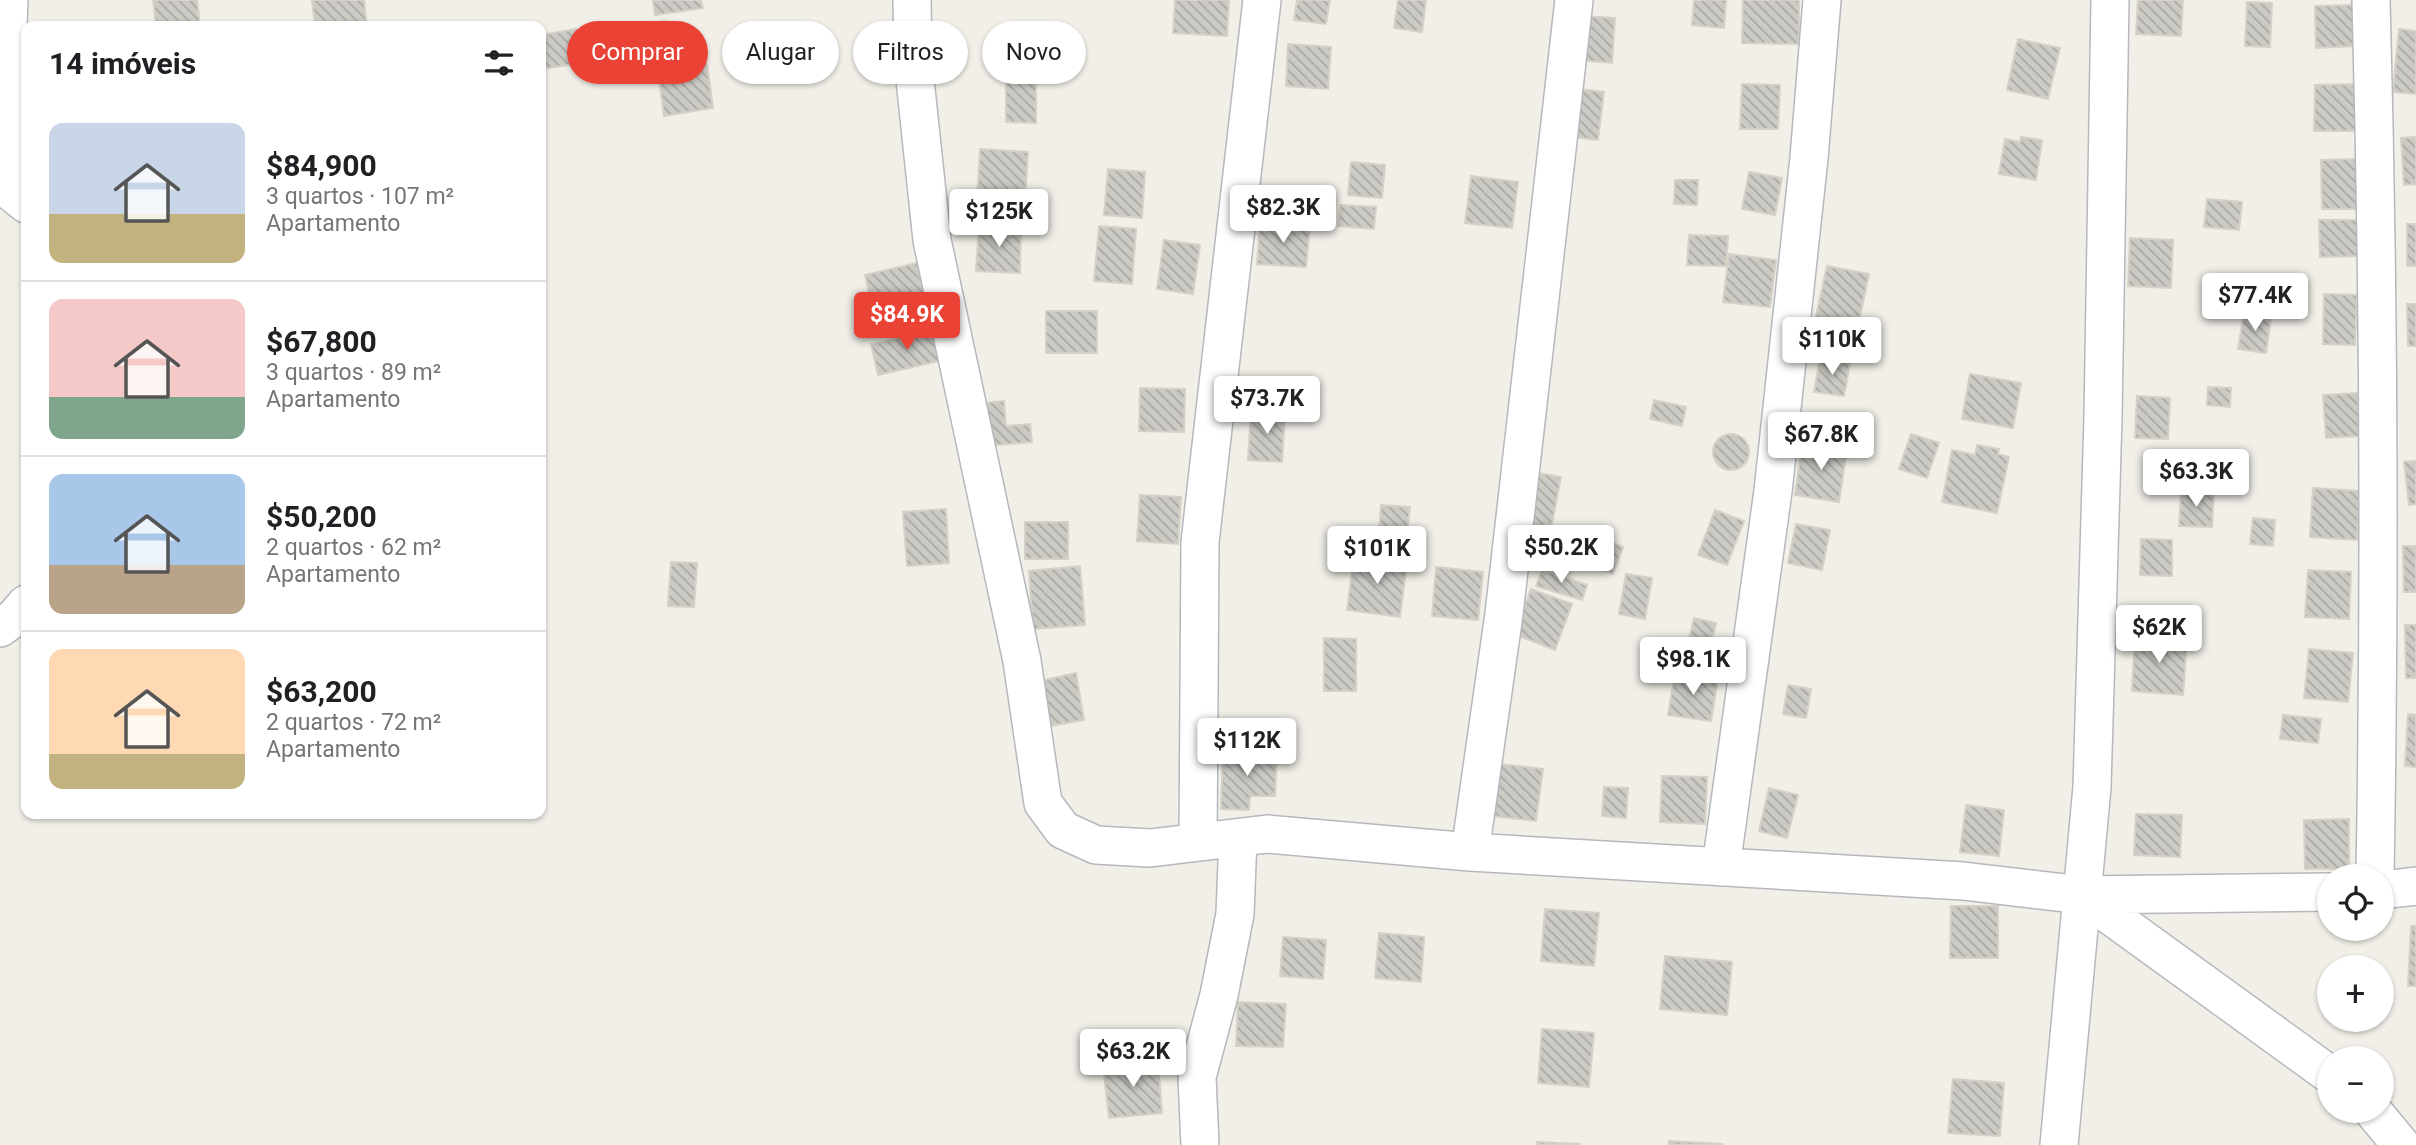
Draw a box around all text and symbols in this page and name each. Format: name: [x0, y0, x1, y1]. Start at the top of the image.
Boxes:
chip: Comprar: [567, 21, 708, 84]
chip: Alugar: [722, 21, 839, 84]
chip: Filtros: [853, 21, 968, 84]
chip: Novo: [982, 21, 1086, 84]
icon: filters: [480, 44, 518, 82]
text: 14 imóveis: [49, 46, 196, 81]
text: $84,900: [266, 148, 377, 183]
icon: home: [105, 151, 189, 235]
text: 3 quartos · 107 m²: [266, 183, 454, 210]
pin: $82.3K: [1226, 186, 1340, 245]
pin: $125K: [950, 190, 1048, 249]
text: $82.3K: [1246, 194, 1320, 221]
text: $125K: [965, 198, 1033, 225]
text: Apartamento: [266, 210, 400, 237]
pin: $77.4K: [2198, 274, 2312, 333]
text: $77.4K: [2218, 282, 2292, 309]
pin: $84.9K: [850, 292, 964, 352]
text: $84.9K: [870, 301, 944, 328]
pin: $110K: [1783, 318, 1881, 377]
text: $67,800: [266, 324, 377, 359]
text: $110K: [1798, 326, 1866, 353]
icon: home: [105, 327, 189, 411]
text: 3 quartos · 89 m²: [266, 359, 441, 386]
pin: $73.7K: [1210, 376, 1324, 436]
text: $73.7K: [1230, 385, 1304, 412]
text: Apartamento: [266, 386, 400, 413]
pin: $67.8K: [1764, 412, 1878, 472]
text: $67.8K: [1784, 421, 1858, 448]
pin: $63.3K: [2139, 449, 2253, 509]
text: $63.3K: [2159, 458, 2233, 485]
text: $50,200: [266, 499, 377, 534]
icon: home: [105, 502, 189, 586]
pin: $101K: [1328, 526, 1426, 586]
pin: $50.2K: [1504, 526, 1618, 585]
text: 2 quartos · 62 m²: [266, 534, 441, 561]
text: $50.2K: [1524, 534, 1598, 561]
text: $101K: [1343, 535, 1411, 562]
text: Apartamento: [266, 561, 400, 588]
pin: $62K: [2118, 606, 2200, 665]
text: $62K: [2132, 614, 2186, 641]
pin: $98.1K: [1636, 638, 1750, 697]
text: $98.1K: [1656, 646, 1730, 673]
text: $63,200: [266, 674, 377, 709]
icon: home: [105, 677, 189, 761]
text: 2 quartos · 72 m²: [266, 709, 441, 736]
pin: $112K: [1198, 718, 1296, 778]
text: $112K: [1213, 727, 1281, 754]
text: Apartamento: [266, 736, 400, 763]
map controls: [2317, 864, 2394, 1123]
button: locate: [2317, 864, 2394, 941]
button: +: [2317, 955, 2394, 1032]
pin: $63.2K: [1076, 1030, 1190, 1089]
text: $63.2K: [1096, 1038, 1170, 1065]
button: −: [2317, 1046, 2394, 1123]

